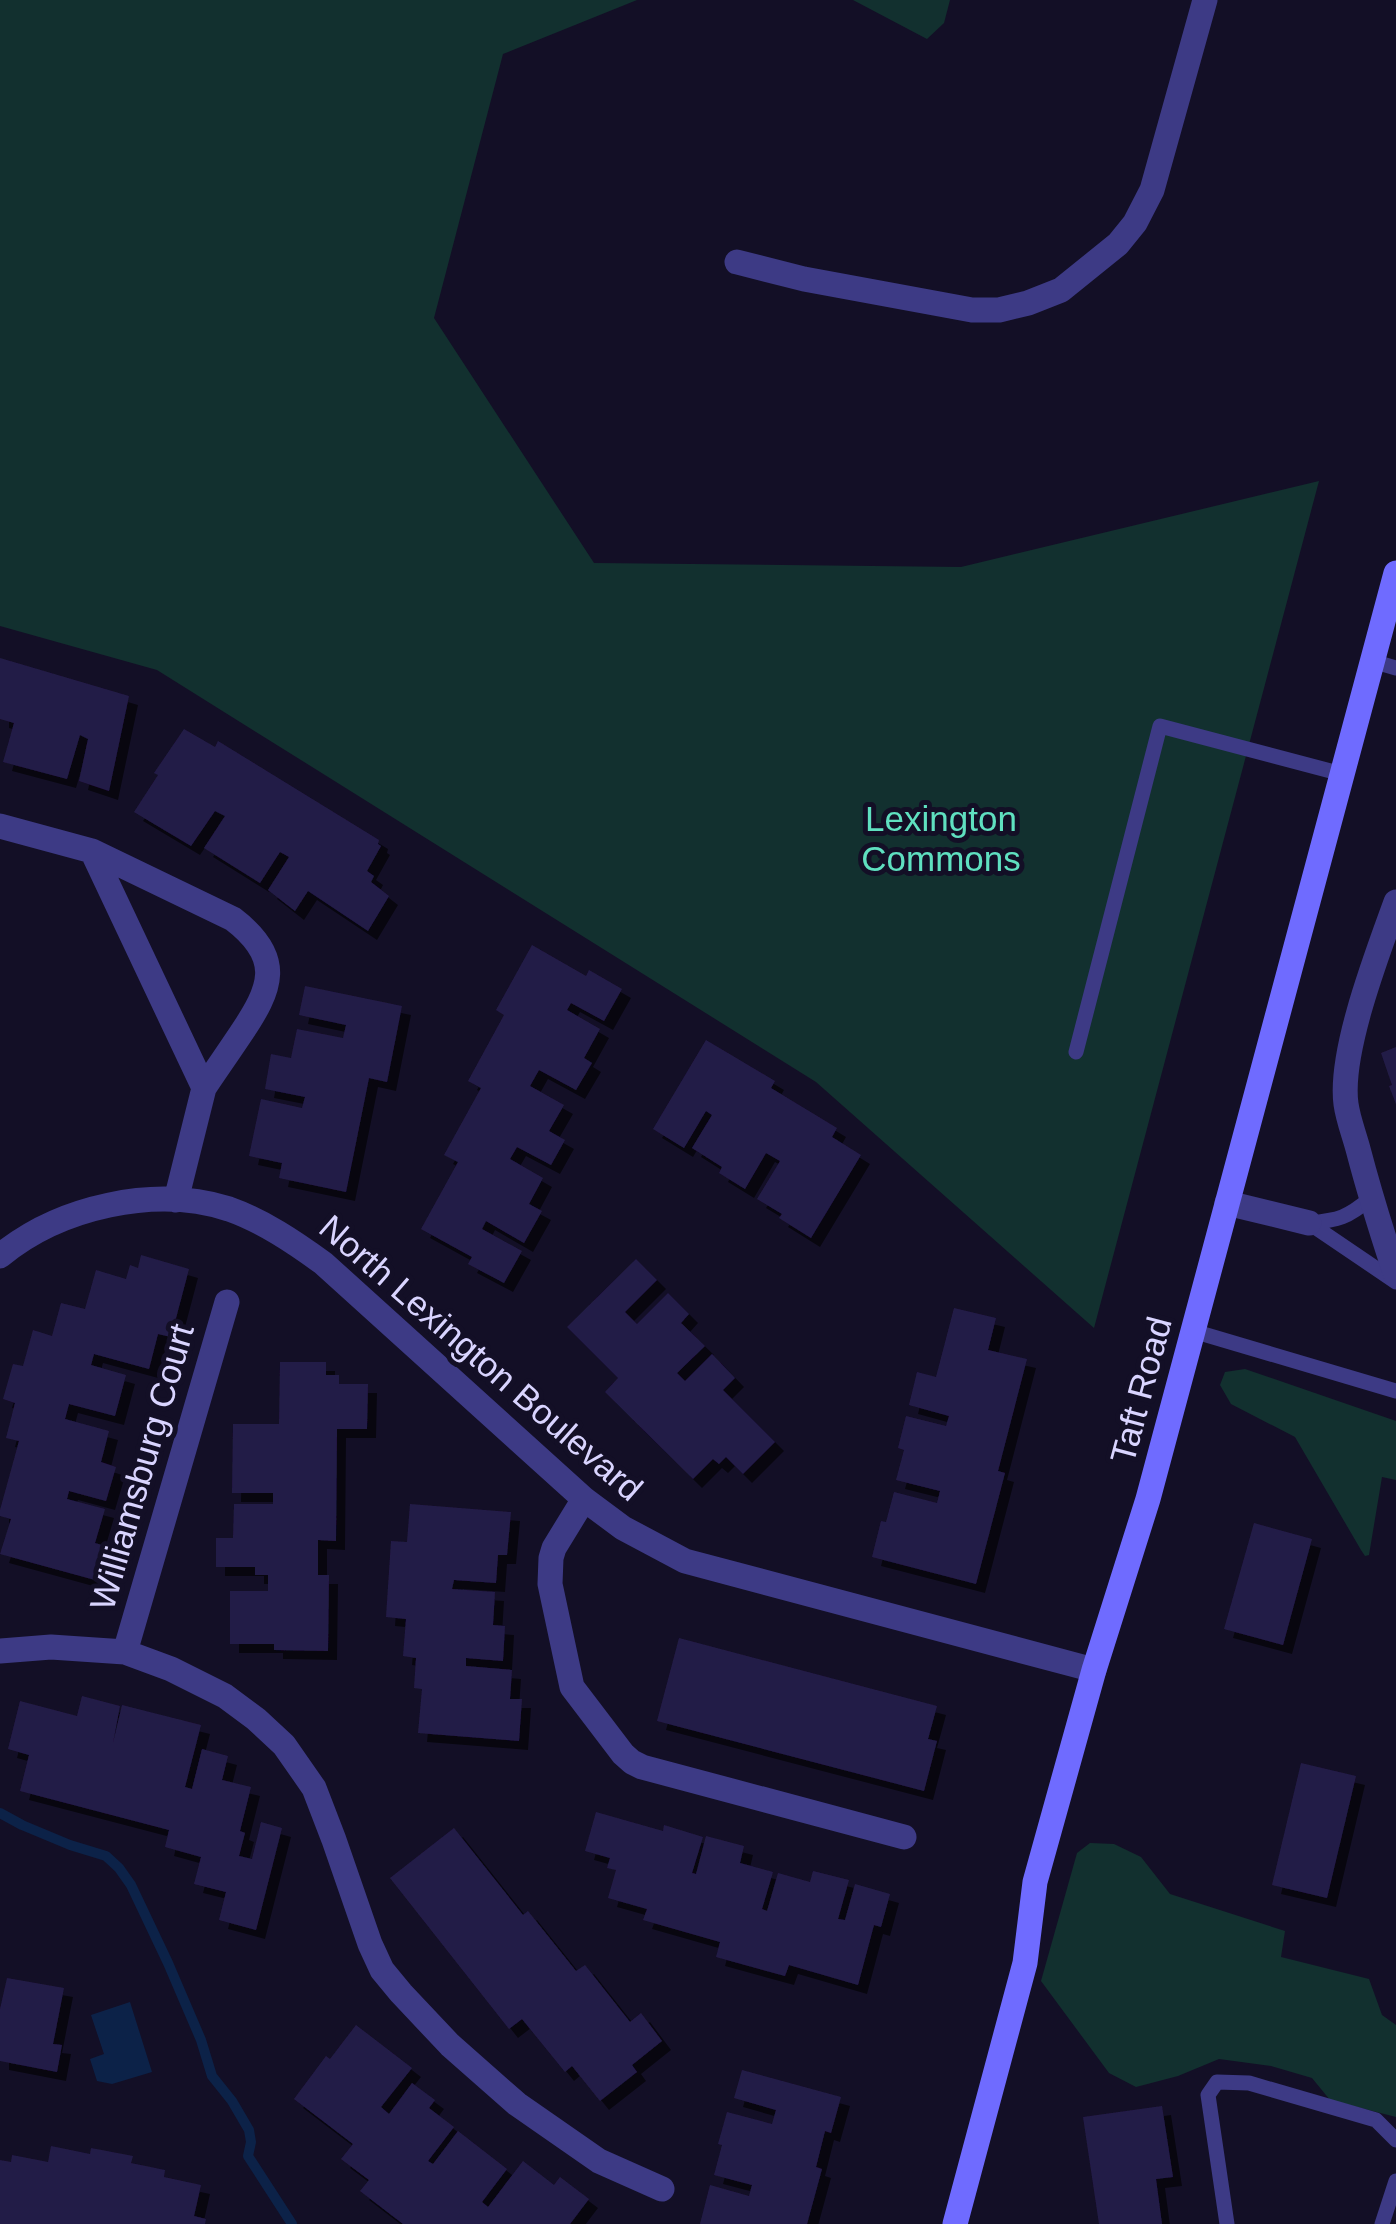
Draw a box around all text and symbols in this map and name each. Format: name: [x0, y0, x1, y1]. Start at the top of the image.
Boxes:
park label: Lexington Commons: [861, 799, 1021, 878]
street label: North Lexington Boulevard: [312, 1207, 651, 1508]
street label: Taft Road: [1102, 1312, 1179, 1467]
street label: Williamsburg Court: [82, 1319, 201, 1614]

